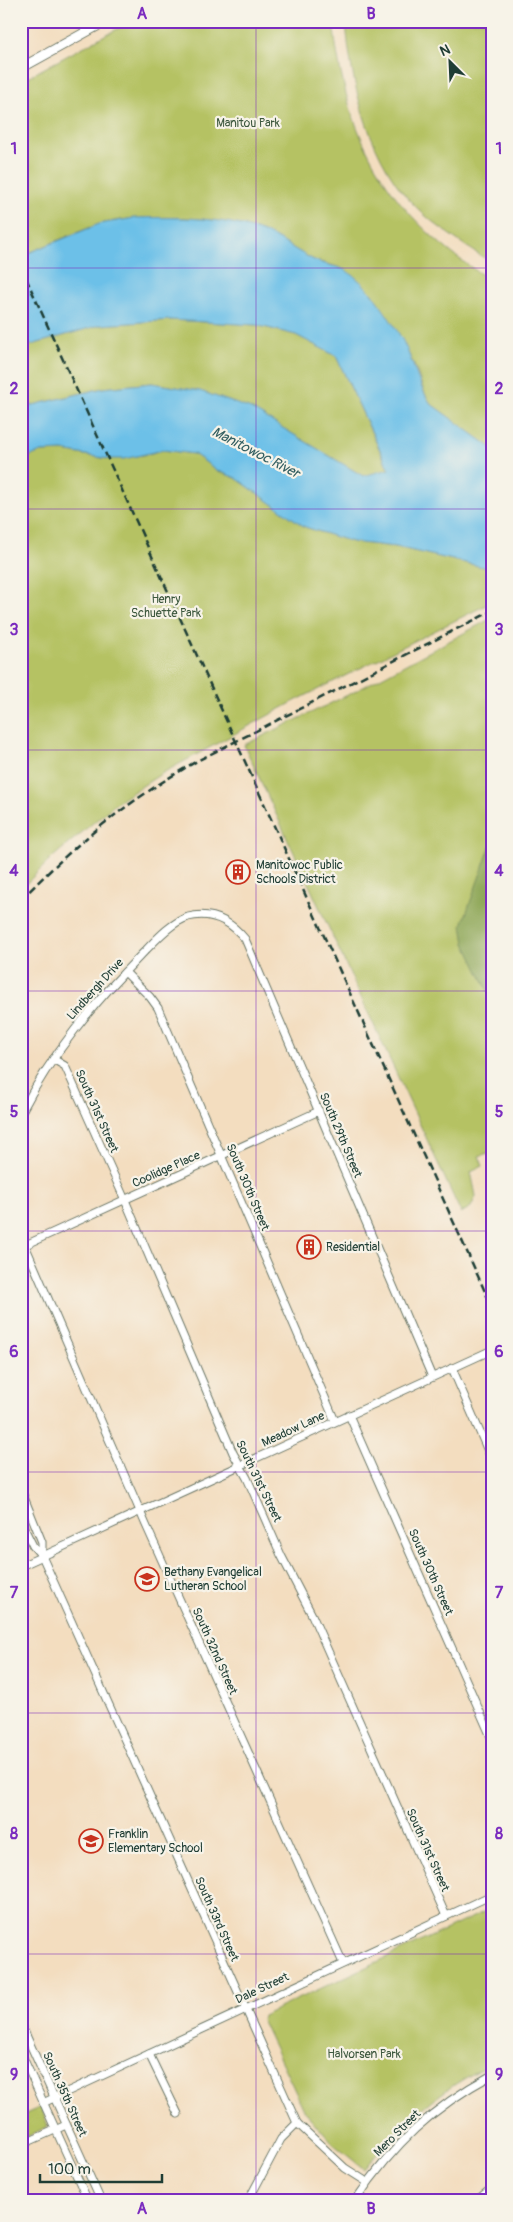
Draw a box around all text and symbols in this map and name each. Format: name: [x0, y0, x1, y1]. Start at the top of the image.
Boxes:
text: A: [137, 4, 148, 24]
text: B: [366, 4, 376, 24]
north arrow: [426, 38, 476, 88]
text: N: [437, 41, 453, 60]
park label: Manitou Park: [216, 116, 280, 131]
text: 1: [11, 139, 17, 159]
text: 1: [496, 139, 502, 159]
text: 2: [10, 379, 19, 399]
text: 2: [495, 379, 504, 399]
water label: Manitowoc River: [209, 423, 304, 483]
park label: Henry Schuette Park: [131, 592, 201, 621]
text: 3: [10, 620, 19, 640]
text: 3: [495, 620, 504, 640]
place label: Manitowoc Public Schools District: [256, 858, 343, 887]
building icon: Manitowoc Public Schools District: [225, 859, 251, 885]
text: 4: [9, 861, 19, 881]
text: 4: [494, 861, 504, 881]
street label: Lindbergh Drive: [64, 955, 127, 1023]
street label: South 31st Street: [72, 1067, 122, 1155]
street label: South 29th Street: [316, 1090, 365, 1180]
text: 5: [10, 1102, 19, 1122]
text: 5: [495, 1102, 504, 1122]
street label: South 30th Street: [222, 1141, 273, 1233]
street label: Coolidge Place: [130, 1148, 203, 1191]
building icon: Residential: [296, 1234, 322, 1260]
place label: Residential: [326, 1240, 380, 1255]
text: 6: [9, 1342, 19, 1362]
text: 6: [494, 1342, 504, 1362]
street label: Meadow Lane: [259, 1408, 327, 1451]
street label: South 31st Street: [232, 1438, 285, 1525]
street label: South 30th Street: [405, 1527, 456, 1618]
place label: Bethany Evangelical Lutheran School: [164, 1565, 262, 1594]
school or university icon: Bethany Evangelical Lutheran School: [134, 1566, 160, 1592]
text: 7: [10, 1583, 19, 1603]
text: 7: [495, 1583, 504, 1603]
street label: South 32nd Street: [189, 1605, 241, 1697]
street label: South 31st Street: [403, 1806, 453, 1894]
text: 8: [10, 1824, 18, 1844]
text: 8: [495, 1824, 503, 1844]
place label: Franklin Elementary School: [108, 1827, 203, 1856]
school or university icon: Franklin Elementary School: [78, 1828, 104, 1854]
street label: South 33rd Street: [191, 1875, 242, 1964]
street label: Dale Street: [233, 1970, 291, 2007]
park label: Halvorsen Park: [327, 2047, 401, 2062]
street label: South 35th Street: [39, 2049, 90, 2139]
text: 9: [10, 2065, 18, 2085]
text: 9: [495, 2065, 503, 2085]
street label: Mero Street: [371, 2107, 424, 2160]
scale bar: [40, 2152, 162, 2184]
text: 100 m: [48, 2160, 91, 2179]
text: A: [137, 2199, 148, 2219]
text: B: [366, 2199, 376, 2219]

